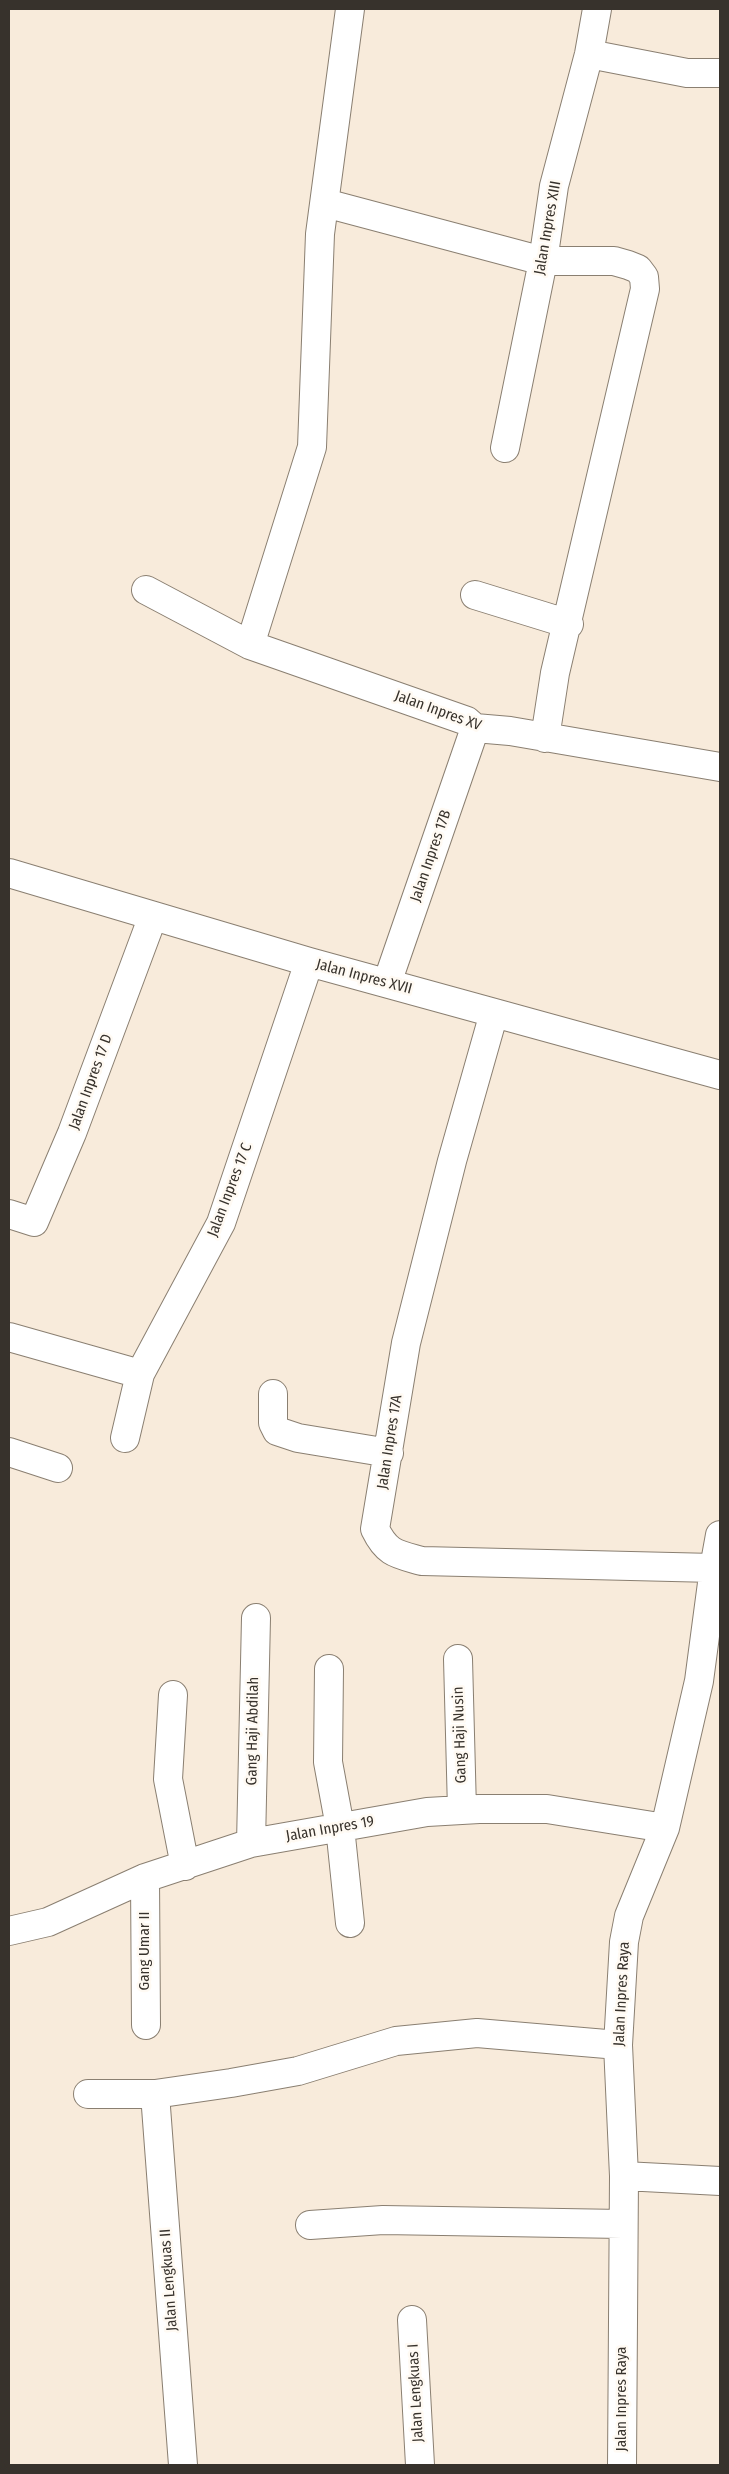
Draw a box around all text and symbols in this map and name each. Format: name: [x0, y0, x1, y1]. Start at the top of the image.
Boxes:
street label: Jalan Inpres XIII: [531, 180, 565, 276]
street label: Jalan Inpres XV: [392, 687, 484, 735]
street label: Jalan Inpres 17B: [407, 808, 455, 904]
street label: Jalan Inpres XVII: [314, 956, 414, 998]
street label: Jalan Inpres 17 D: [65, 1032, 117, 1132]
street label: Jalan Inpres 17 C: [204, 1141, 256, 1239]
street label: Jalan Inpres 17A: [374, 1394, 406, 1490]
street label: Gang Haji Abdilah: [243, 1677, 263, 1785]
street label: Gang Haji Nusin: [449, 1686, 471, 1784]
street label: Jalan Inpres 19: [285, 1812, 375, 1846]
street label: Gang Umar II: [136, 1912, 154, 1990]
street label: Jalan Inpres Raya: [610, 1941, 634, 2047]
street label: Jalan Lengkuas II: [156, 2228, 182, 2332]
street label: Jalan Lengkuas I: [404, 2343, 428, 2443]
street label: Jalan Inpres Raya: [613, 2347, 631, 2451]

